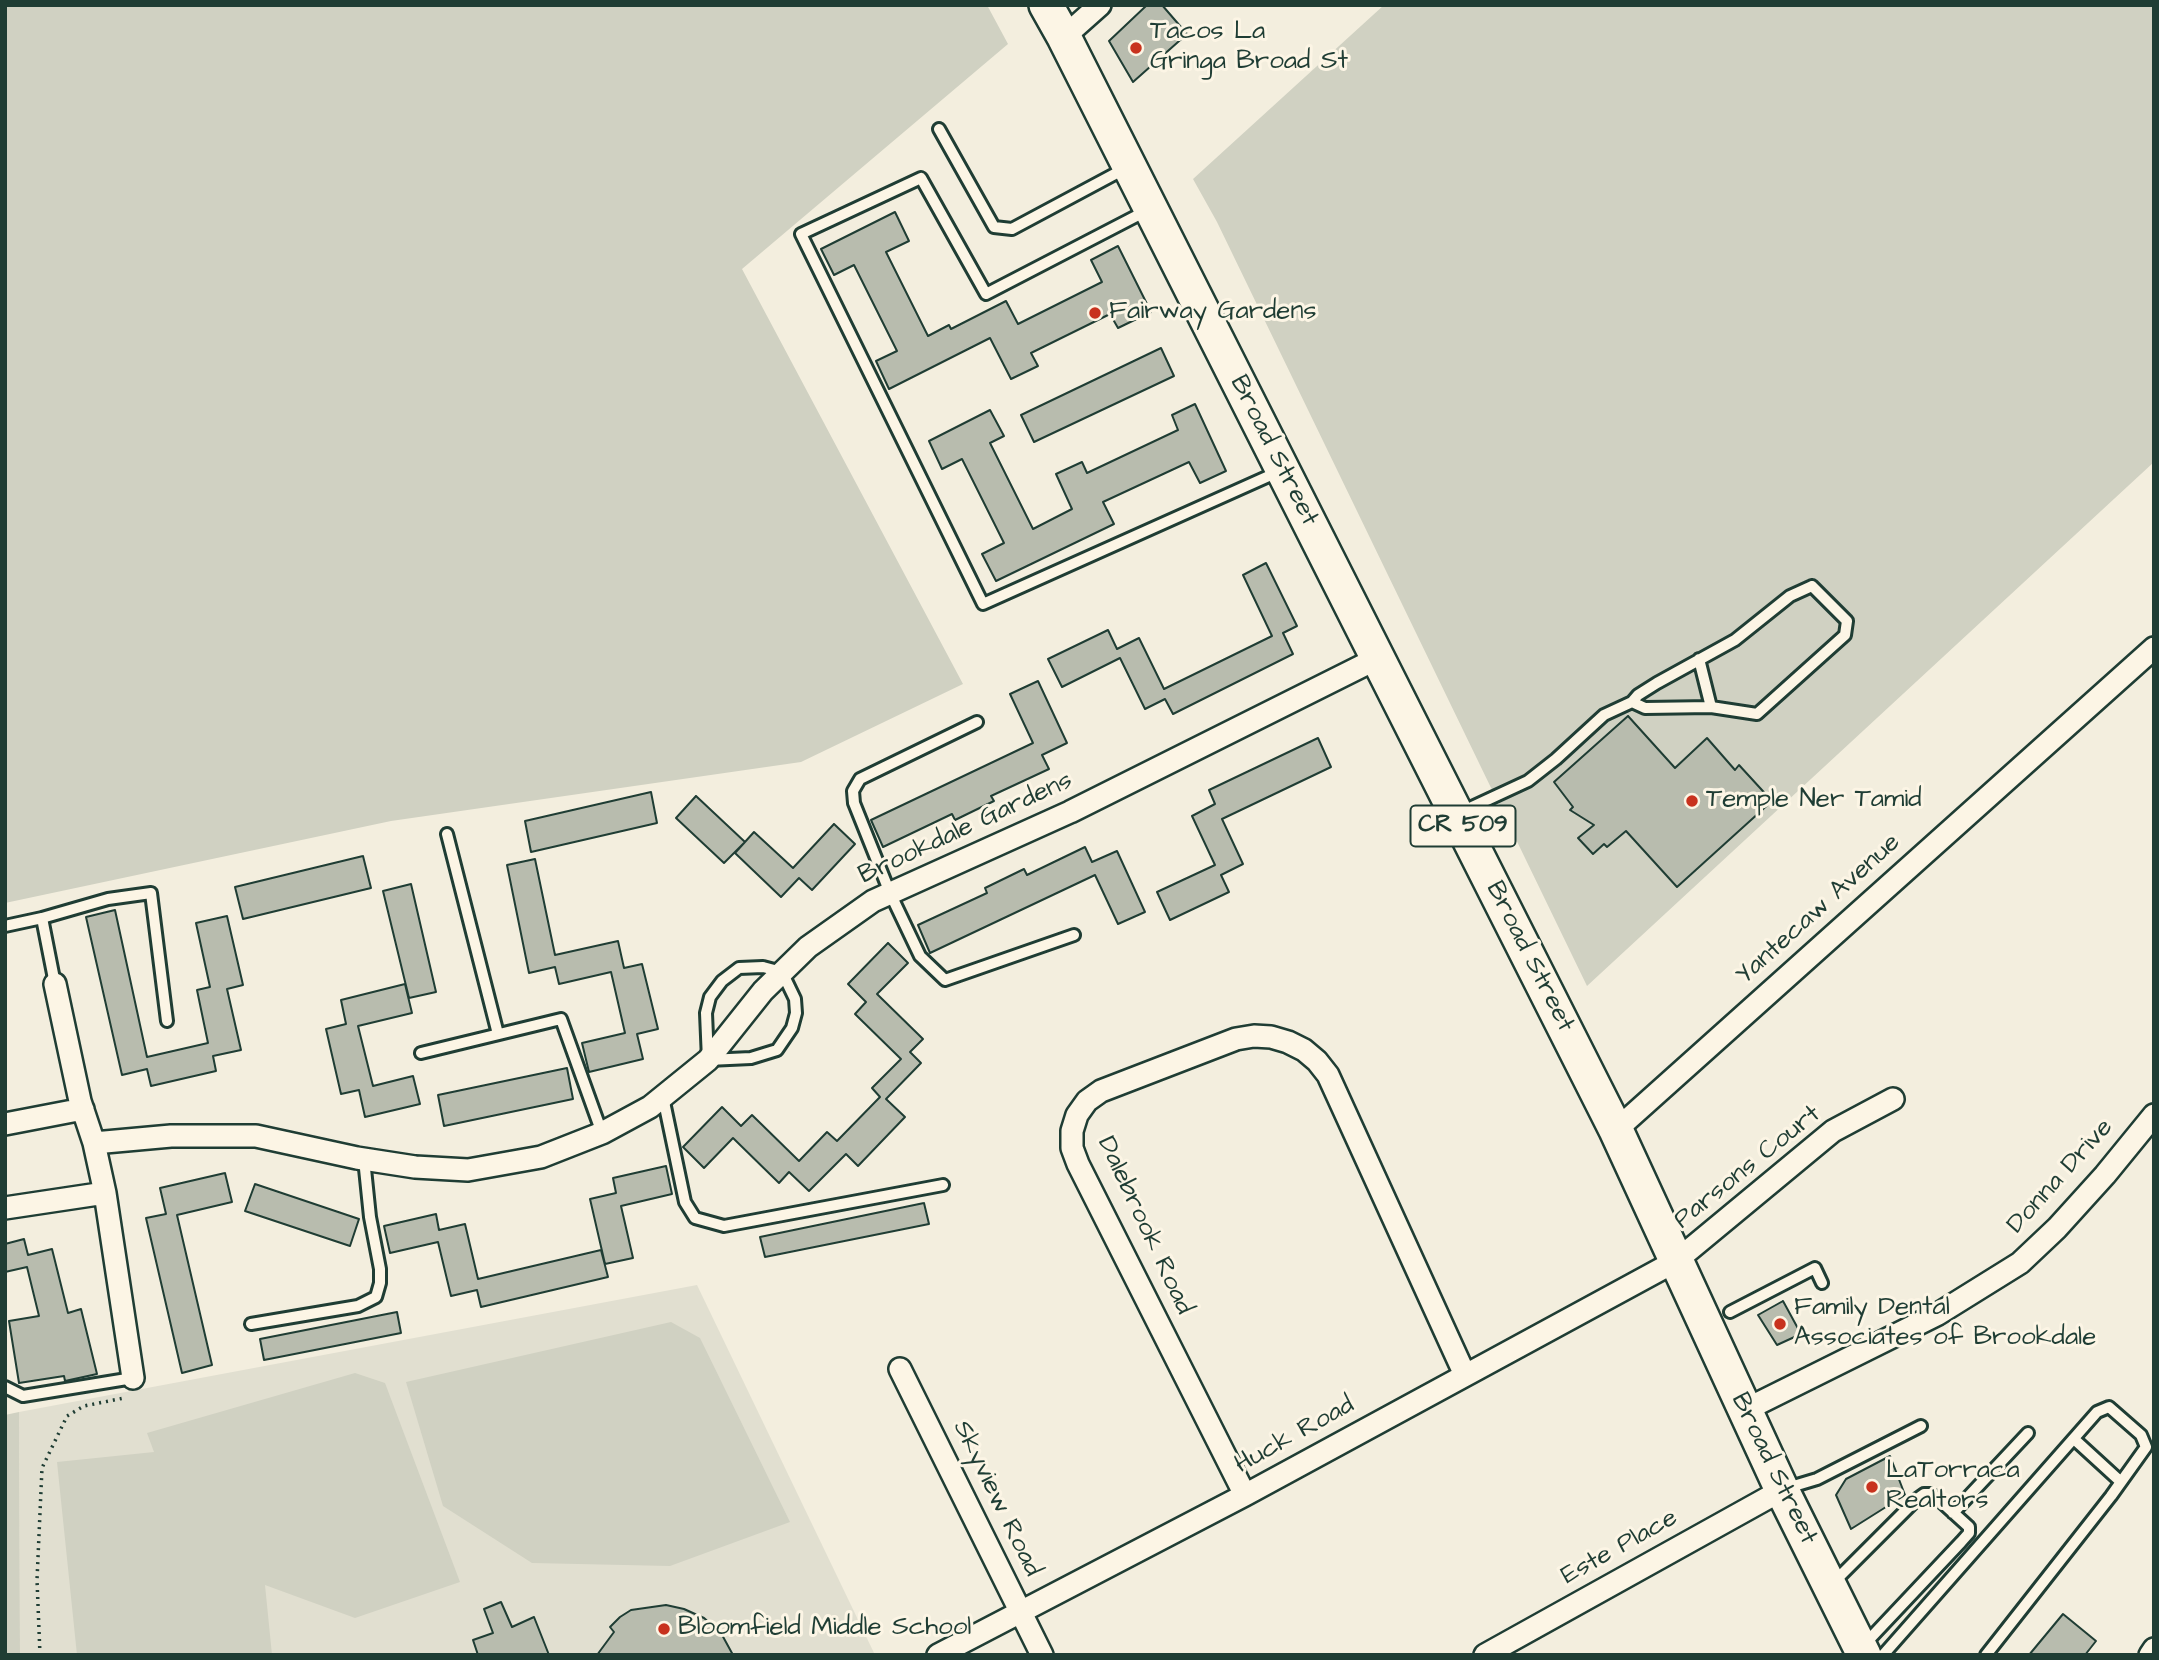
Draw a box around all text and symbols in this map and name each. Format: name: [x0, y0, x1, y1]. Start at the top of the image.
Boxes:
place label: Tacos La Gringa Broad St: [1150, 17, 1348, 78]
marker: Tacos La Gringa Broad St: [1128, 40, 1144, 56]
place label: Fairway Gardens: [1109, 297, 1316, 329]
marker: Fairway Gardens: [1087, 305, 1103, 321]
street label: Broad Street: [1222, 371, 1324, 531]
street label: Brookdale Gardens: [854, 766, 1078, 892]
place label: Temple Ner Tamid: [1706, 785, 1922, 817]
marker: Temple Ner Tamid: [1684, 793, 1700, 809]
road number: CR 509: [1410, 806, 1516, 846]
street label: Yantecaw Avenue: [1730, 828, 1908, 992]
street label: Broad Street: [1478, 877, 1580, 1037]
street label: Parsons Court: [1668, 1099, 1828, 1237]
street label: Donna Drive: [2001, 1113, 2121, 1241]
street label: Dalebrook Road: [1089, 1132, 1199, 1320]
place label: Family Dental Associates of Brookdale: [1794, 1293, 2096, 1354]
marker: Family Dental Associates of Brookdale: [1772, 1316, 1788, 1332]
street label: Broad Street: [1723, 1388, 1823, 1550]
street label: Huck Road: [1230, 1390, 1360, 1482]
street label: Skyview Road: [945, 1416, 1047, 1582]
place label: LaTorraca Realtors: [1886, 1456, 2020, 1518]
marker: LaTorraca Realtors: [1864, 1479, 1880, 1495]
street label: Este Place: [1557, 1503, 1683, 1593]
place label: Bloomfield Middle School: [678, 1613, 971, 1645]
marker: Bloomfield Middle School: [656, 1621, 672, 1637]

